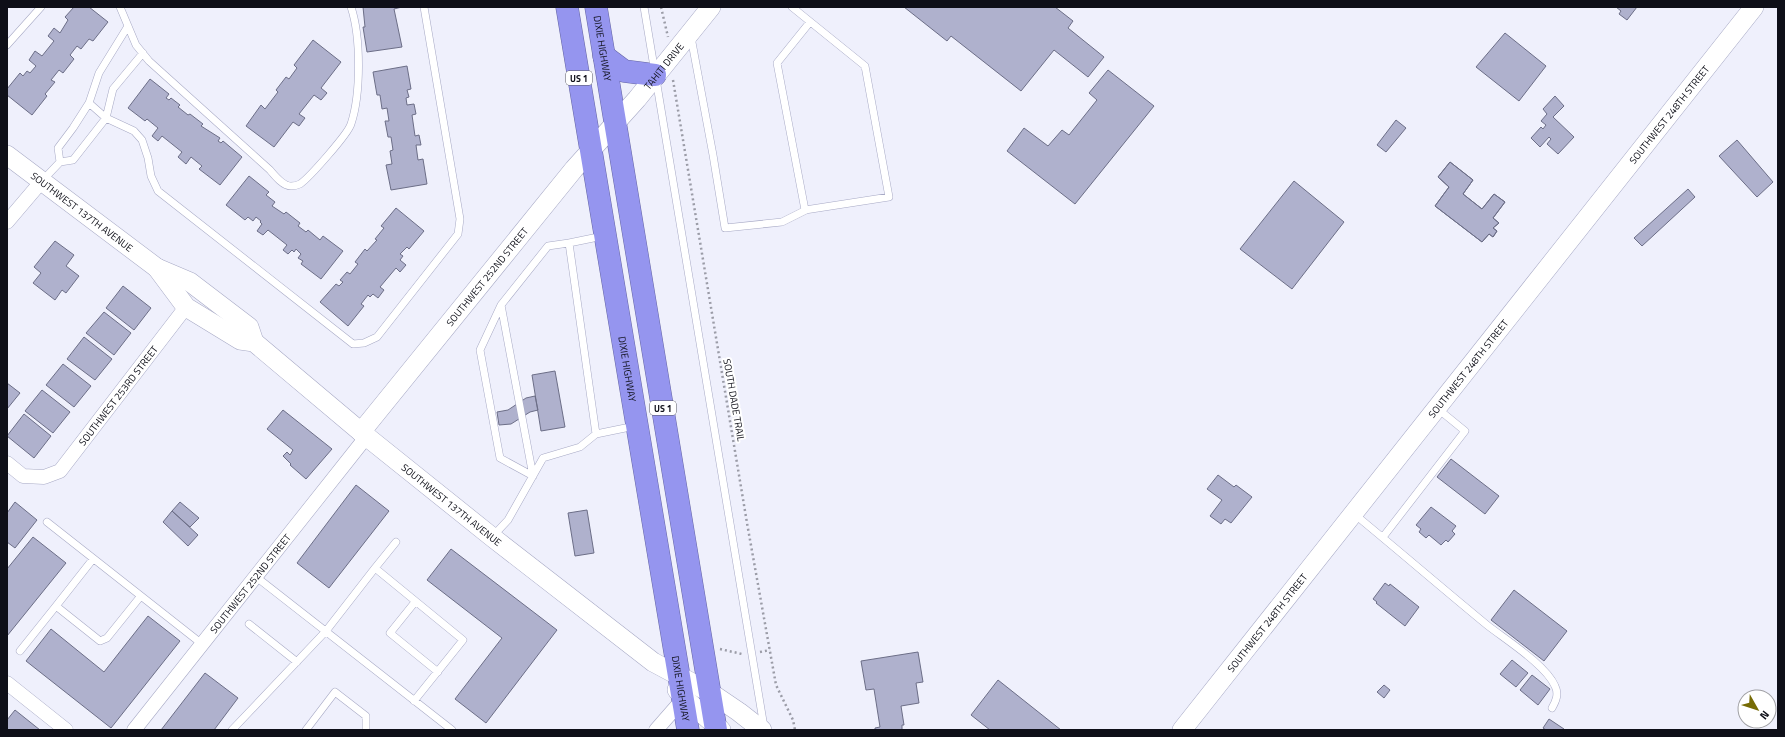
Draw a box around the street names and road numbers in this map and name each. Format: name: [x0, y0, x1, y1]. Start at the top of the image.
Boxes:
street label: DIXIE HIGHWAY: [590, 14, 616, 83]
street label: TAHITI DRIVE: [640, 39, 687, 93]
street label: SOUTHWEST 248TH STREET: [1625, 61, 1713, 167]
road number: US 1: [566, 71, 592, 85]
street label: SOUTHWEST 137TH AVENUE: [28, 168, 137, 255]
street label: SOUTHWEST 252ND STREET: [442, 223, 532, 329]
street label: SOUTHWEST 248TH STREET: [1424, 315, 1512, 421]
street label: DIXIE HIGHWAY: [615, 335, 641, 404]
street label: SOUTHWEST 253RD STREET: [75, 342, 162, 449]
street label: SOUTH DADE TRAIL: [719, 357, 749, 443]
road number: US 1: [650, 401, 676, 415]
street label: SOUTHWEST 137TH AVENUE: [398, 460, 505, 550]
street label: SOUTHWEST 252ND STREET: [206, 530, 295, 636]
street label: SOUTHWEST 248TH STREET: [1223, 569, 1311, 675]
street label: DIXIE HIGHWAY: [668, 655, 694, 723]

